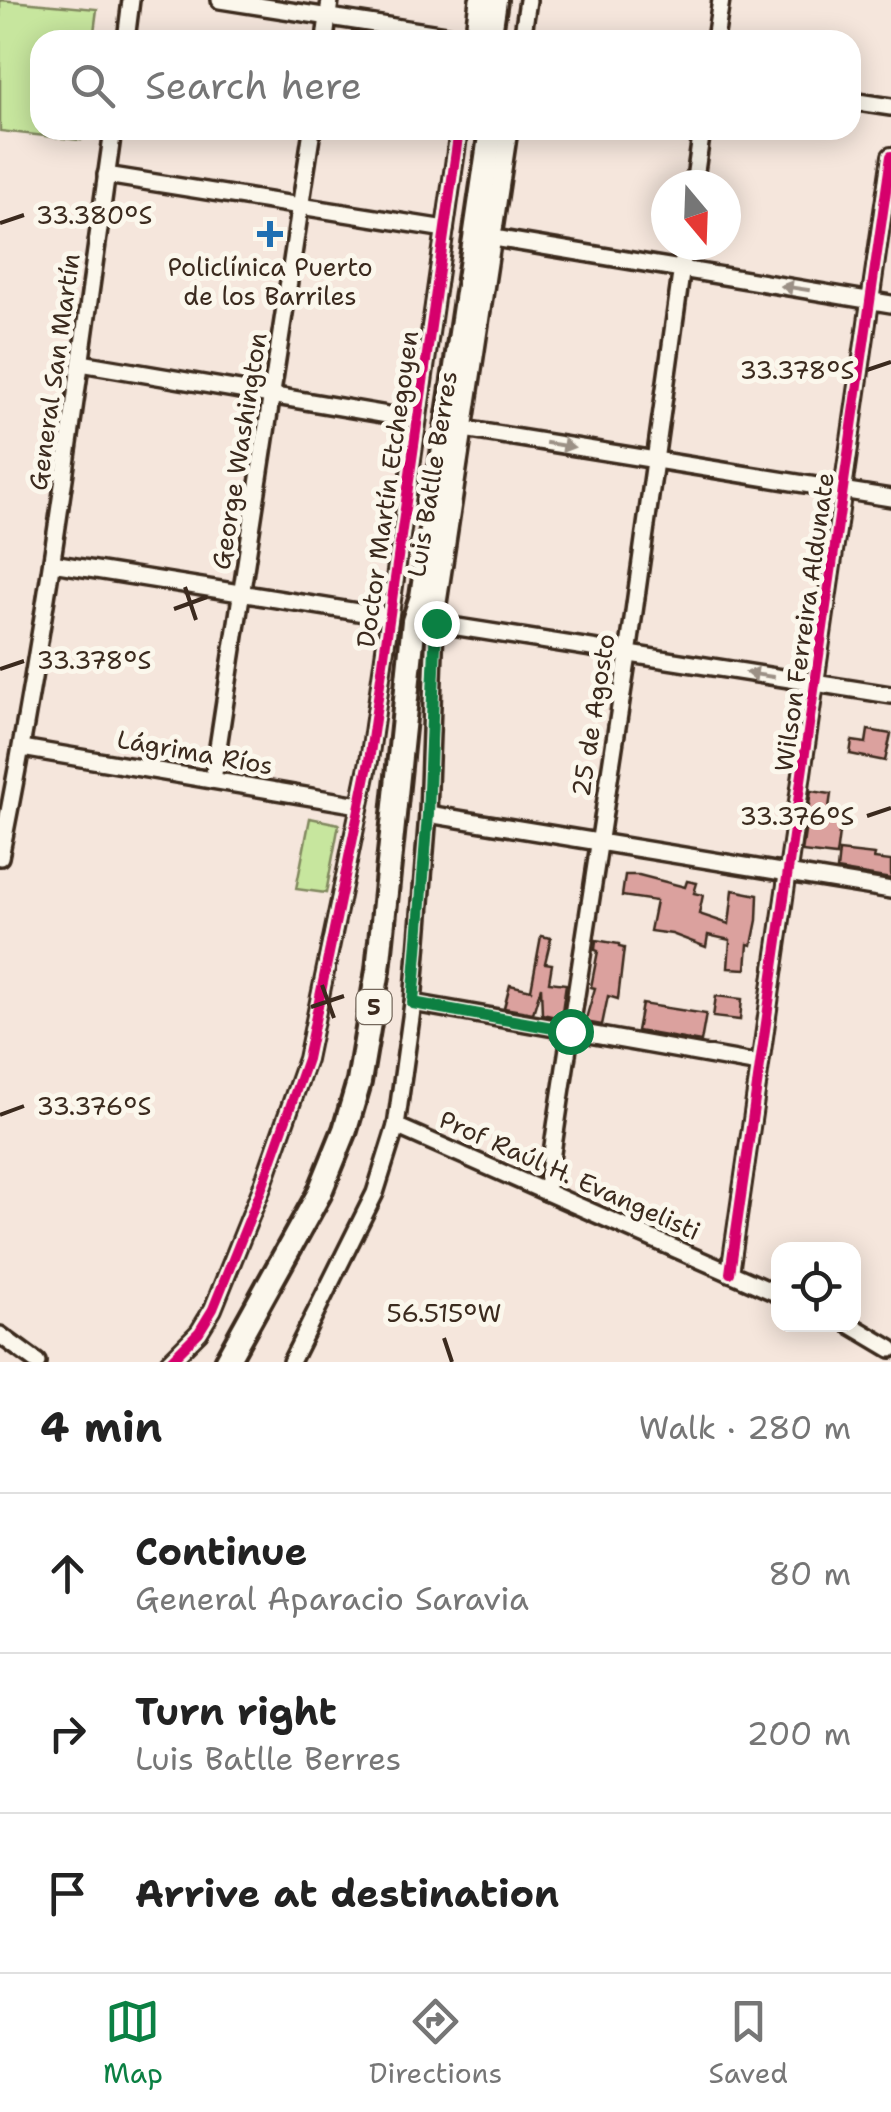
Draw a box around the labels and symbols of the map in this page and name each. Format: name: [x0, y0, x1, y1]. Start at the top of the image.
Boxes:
north arrow: [651, 170, 741, 260]
text: 33.380°S: [36, 198, 152, 232]
marker: Policlínica Puerto de los Barriles: [257, 221, 283, 247]
place label: Policlínica Puerto de los Barriles: [167, 250, 373, 313]
street label: General San Martín: [21, 251, 87, 493]
one-way arrow: [778, 280, 810, 296]
street label: Doctor Martín Etchegoyen: [348, 328, 426, 650]
street label: George Washington: [203, 330, 275, 572]
text: 33.378°S: [740, 353, 854, 387]
street label: Luis Batlle Berres: [399, 369, 465, 579]
one-way arrow: [545, 438, 577, 453]
street label: Wilson Ferreira Aldunate: [766, 470, 842, 774]
route end: [414, 601, 460, 647]
street label: 25 de Agosto: [563, 631, 623, 799]
text: 33.378°S: [37, 643, 151, 677]
one-way arrow: [744, 667, 775, 682]
street label: Lágrima Ríos: [114, 722, 276, 782]
text: 33.376°S: [740, 799, 854, 833]
road number: 5: [356, 990, 392, 1024]
route start: [548, 1009, 594, 1055]
text: 33.376°S: [37, 1089, 151, 1123]
street label: Prof Raúl H. Evangelisti: [434, 1102, 706, 1248]
text: 56.515°W: [387, 1296, 501, 1330]

